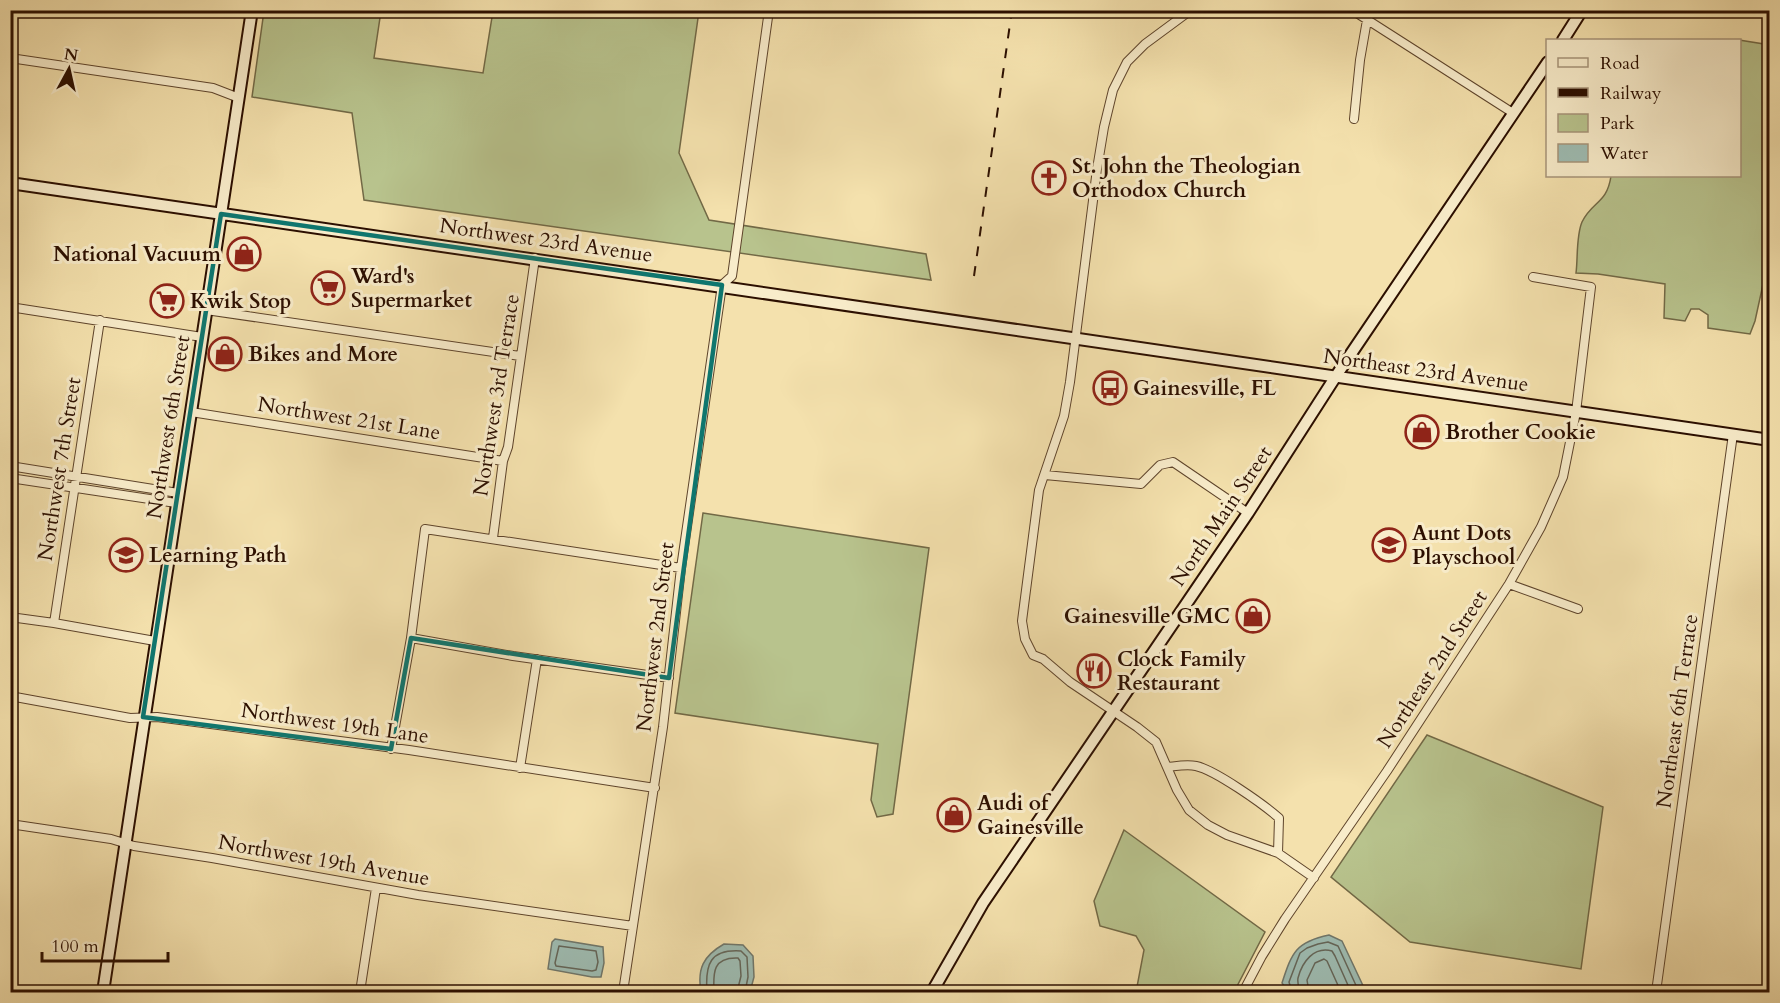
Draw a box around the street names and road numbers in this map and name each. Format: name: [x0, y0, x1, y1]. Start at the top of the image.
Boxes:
street label: Northwest 23rd Avenue: [438, 211, 654, 270]
street label: Northwest 3rd Terrace: [466, 292, 527, 498]
street label: Northwest 6th Street: [140, 333, 197, 521]
street label: Northeast 23rd Avenue: [1321, 342, 1530, 399]
street label: Northwest 7th Street: [31, 375, 88, 563]
street label: Northwest 21st Lane: [255, 390, 442, 447]
street label: North Main Street: [1164, 440, 1279, 592]
street label: Northwest 2nd Street: [629, 540, 682, 734]
street label: Northeast 2nd Street: [1370, 584, 1495, 754]
street label: Northeast 6th Terrace: [1649, 612, 1705, 810]
street label: Northwest 19th Lane: [239, 696, 431, 751]
street label: Northwest 19th Avenue: [216, 828, 432, 893]

